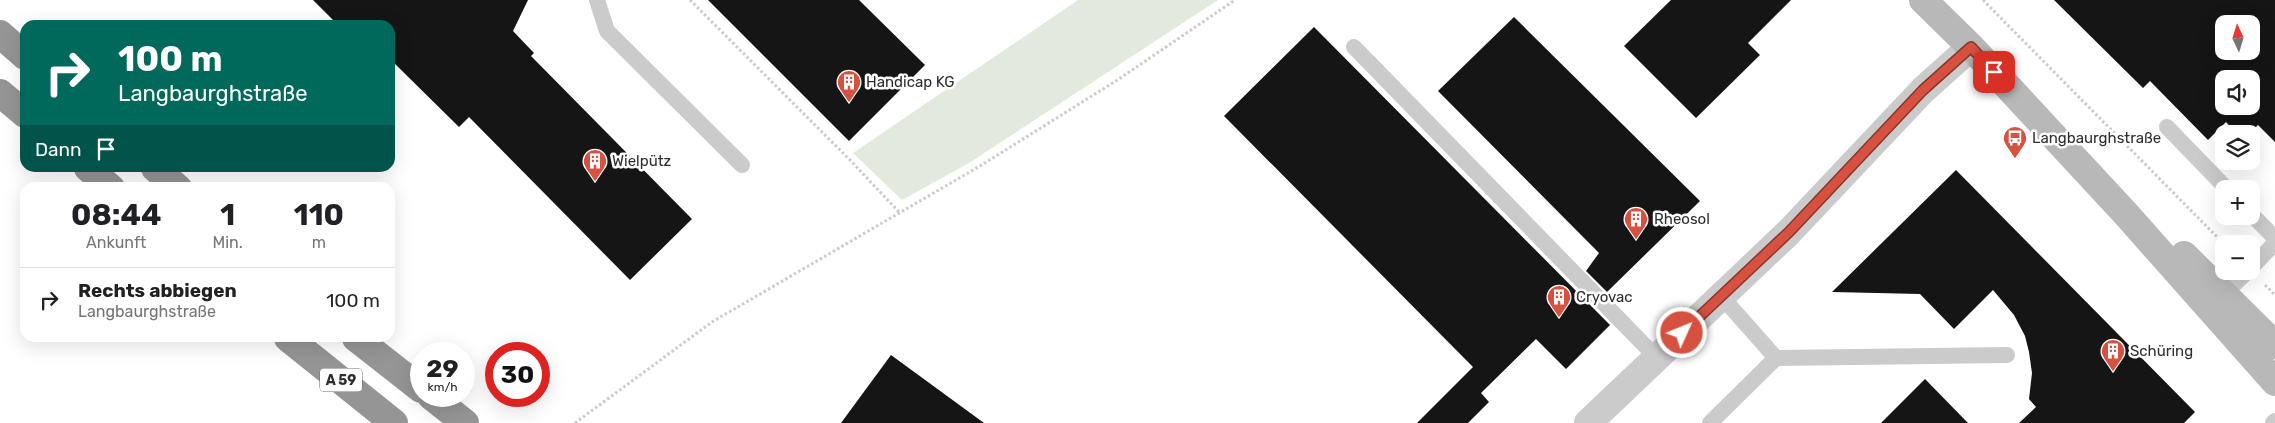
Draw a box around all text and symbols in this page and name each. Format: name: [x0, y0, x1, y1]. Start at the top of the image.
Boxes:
north arrow: [2215, 15, 2260, 60]
map controls: [2215, 15, 2260, 280]
text: 100 m: [118, 38, 223, 80]
icon: right: [35, 40, 100, 105]
pin: [1973, 51, 2015, 93]
icon: arrive: [1980, 58, 2008, 86]
building icon: Handicap KG: [836, 69, 862, 103]
button: sound: [2215, 70, 2260, 115]
place label: Handicap KG: [866, 73, 955, 91]
text: Langbaurghstraße: [118, 80, 308, 107]
bus stop icon: Langbaurghstraße: [2002, 125, 2028, 159]
button: layers: [2215, 125, 2260, 170]
place label: Langbaurghstraße: [2032, 129, 2161, 147]
icon: arrive: [92, 135, 120, 163]
text: Dann: [35, 138, 82, 161]
building icon: Wielpütz: [582, 148, 608, 182]
place label: Wielpütz: [612, 152, 672, 170]
button: +: [2215, 180, 2260, 225]
text: 08:44: [71, 197, 161, 233]
text: 1: [220, 197, 235, 233]
text: 110: [294, 197, 344, 233]
building icon: Rheosol: [1623, 206, 1649, 240]
place label: Rheosol: [1654, 210, 1710, 228]
text: Ankunft: [86, 233, 146, 252]
text: Min.: [212, 233, 243, 252]
text: m: [312, 233, 326, 252]
button: −: [2215, 235, 2260, 280]
text: Rechts abbiegen: [78, 279, 237, 302]
building icon: Cryovac: [1546, 284, 1572, 318]
icon: right: [35, 286, 63, 314]
place label: Cryovac: [1576, 288, 1633, 306]
text: 100 m: [326, 289, 380, 312]
text: Langbaurghstraße: [78, 302, 216, 321]
position arrow: [1655, 306, 1707, 358]
building icon: Schüring: [2100, 338, 2126, 372]
speed limit sign: 30: [485, 342, 550, 407]
place label: Schüring: [2130, 342, 2193, 360]
text: 29: [426, 354, 459, 383]
road number: A 59: [320, 368, 362, 392]
text: km/h: [428, 380, 457, 394]

